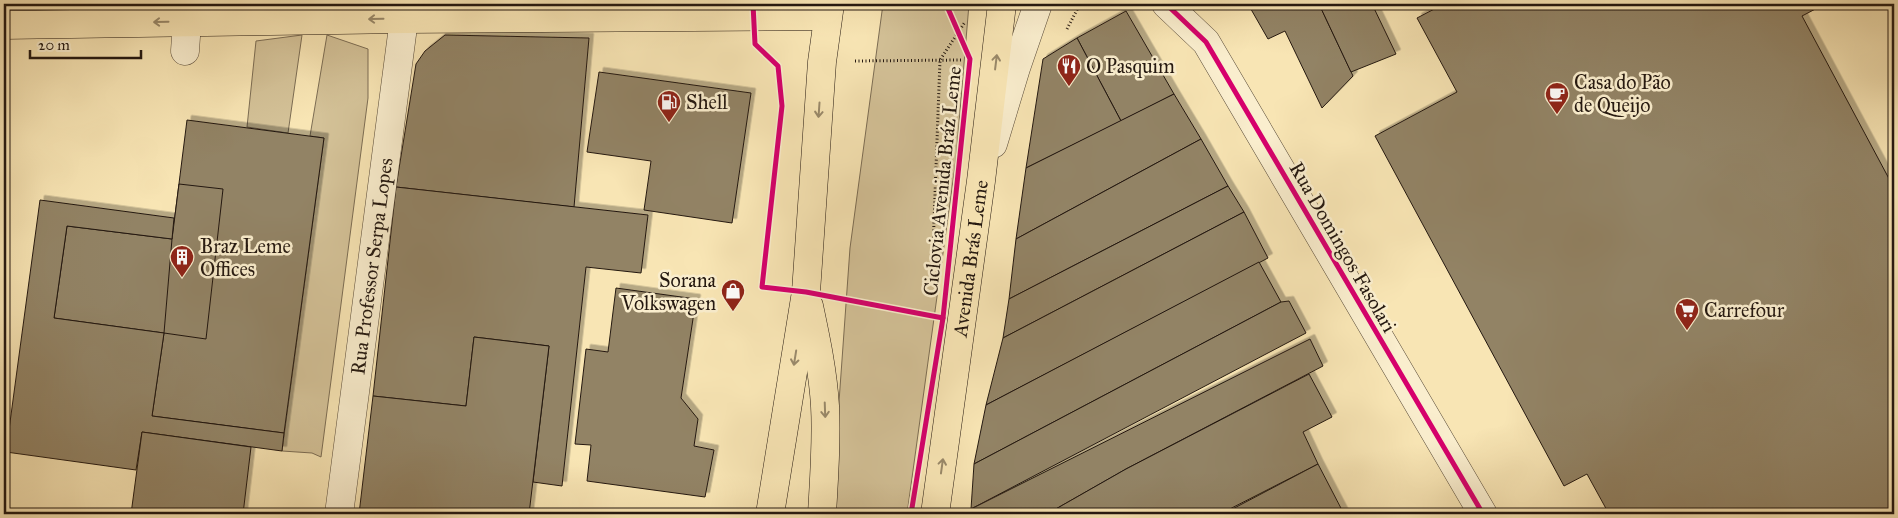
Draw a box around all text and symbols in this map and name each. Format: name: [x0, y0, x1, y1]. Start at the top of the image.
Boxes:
one-way arrow: [368, 14, 384, 24]
one-way arrow: [153, 17, 170, 27]
scale bar: [30, 28, 141, 60]
text: 20 m: [38, 36, 70, 54]
restaurant icon: O Pasquim: [1056, 53, 1082, 87]
one-way arrow: [991, 54, 1001, 70]
place label: O Pasquim: [1086, 54, 1175, 79]
street label: Ciclovia Avenida Bráz Leme: [918, 65, 966, 297]
place label: Casa do Pão de Queijo: [1574, 70, 1671, 117]
cafe icon: Casa do Pão de Queijo: [1544, 81, 1570, 115]
fuel station icon: Shell: [656, 89, 682, 123]
place label: Shell: [686, 90, 728, 114]
one-way arrow: [814, 102, 823, 118]
street label: Rua Professor Serpa Lopes: [345, 156, 398, 376]
street label: Rua Domingos Fasolari: [1284, 157, 1402, 337]
street label: Avenida Brás Leme: [947, 178, 993, 339]
place label: Braz Leme Offices: [200, 234, 291, 281]
building icon: Braz Leme Offices: [169, 244, 195, 278]
place label: Sorana Volkswagen: [620, 268, 717, 316]
shop icon: Sorana Volkswagen: [720, 278, 746, 312]
supermarket icon: Carrefour: [1674, 297, 1700, 331]
place label: Carrefour: [1704, 298, 1785, 322]
one-way arrow: [790, 350, 800, 366]
one-way arrow: [820, 401, 830, 417]
one-way arrow: [937, 458, 947, 474]

